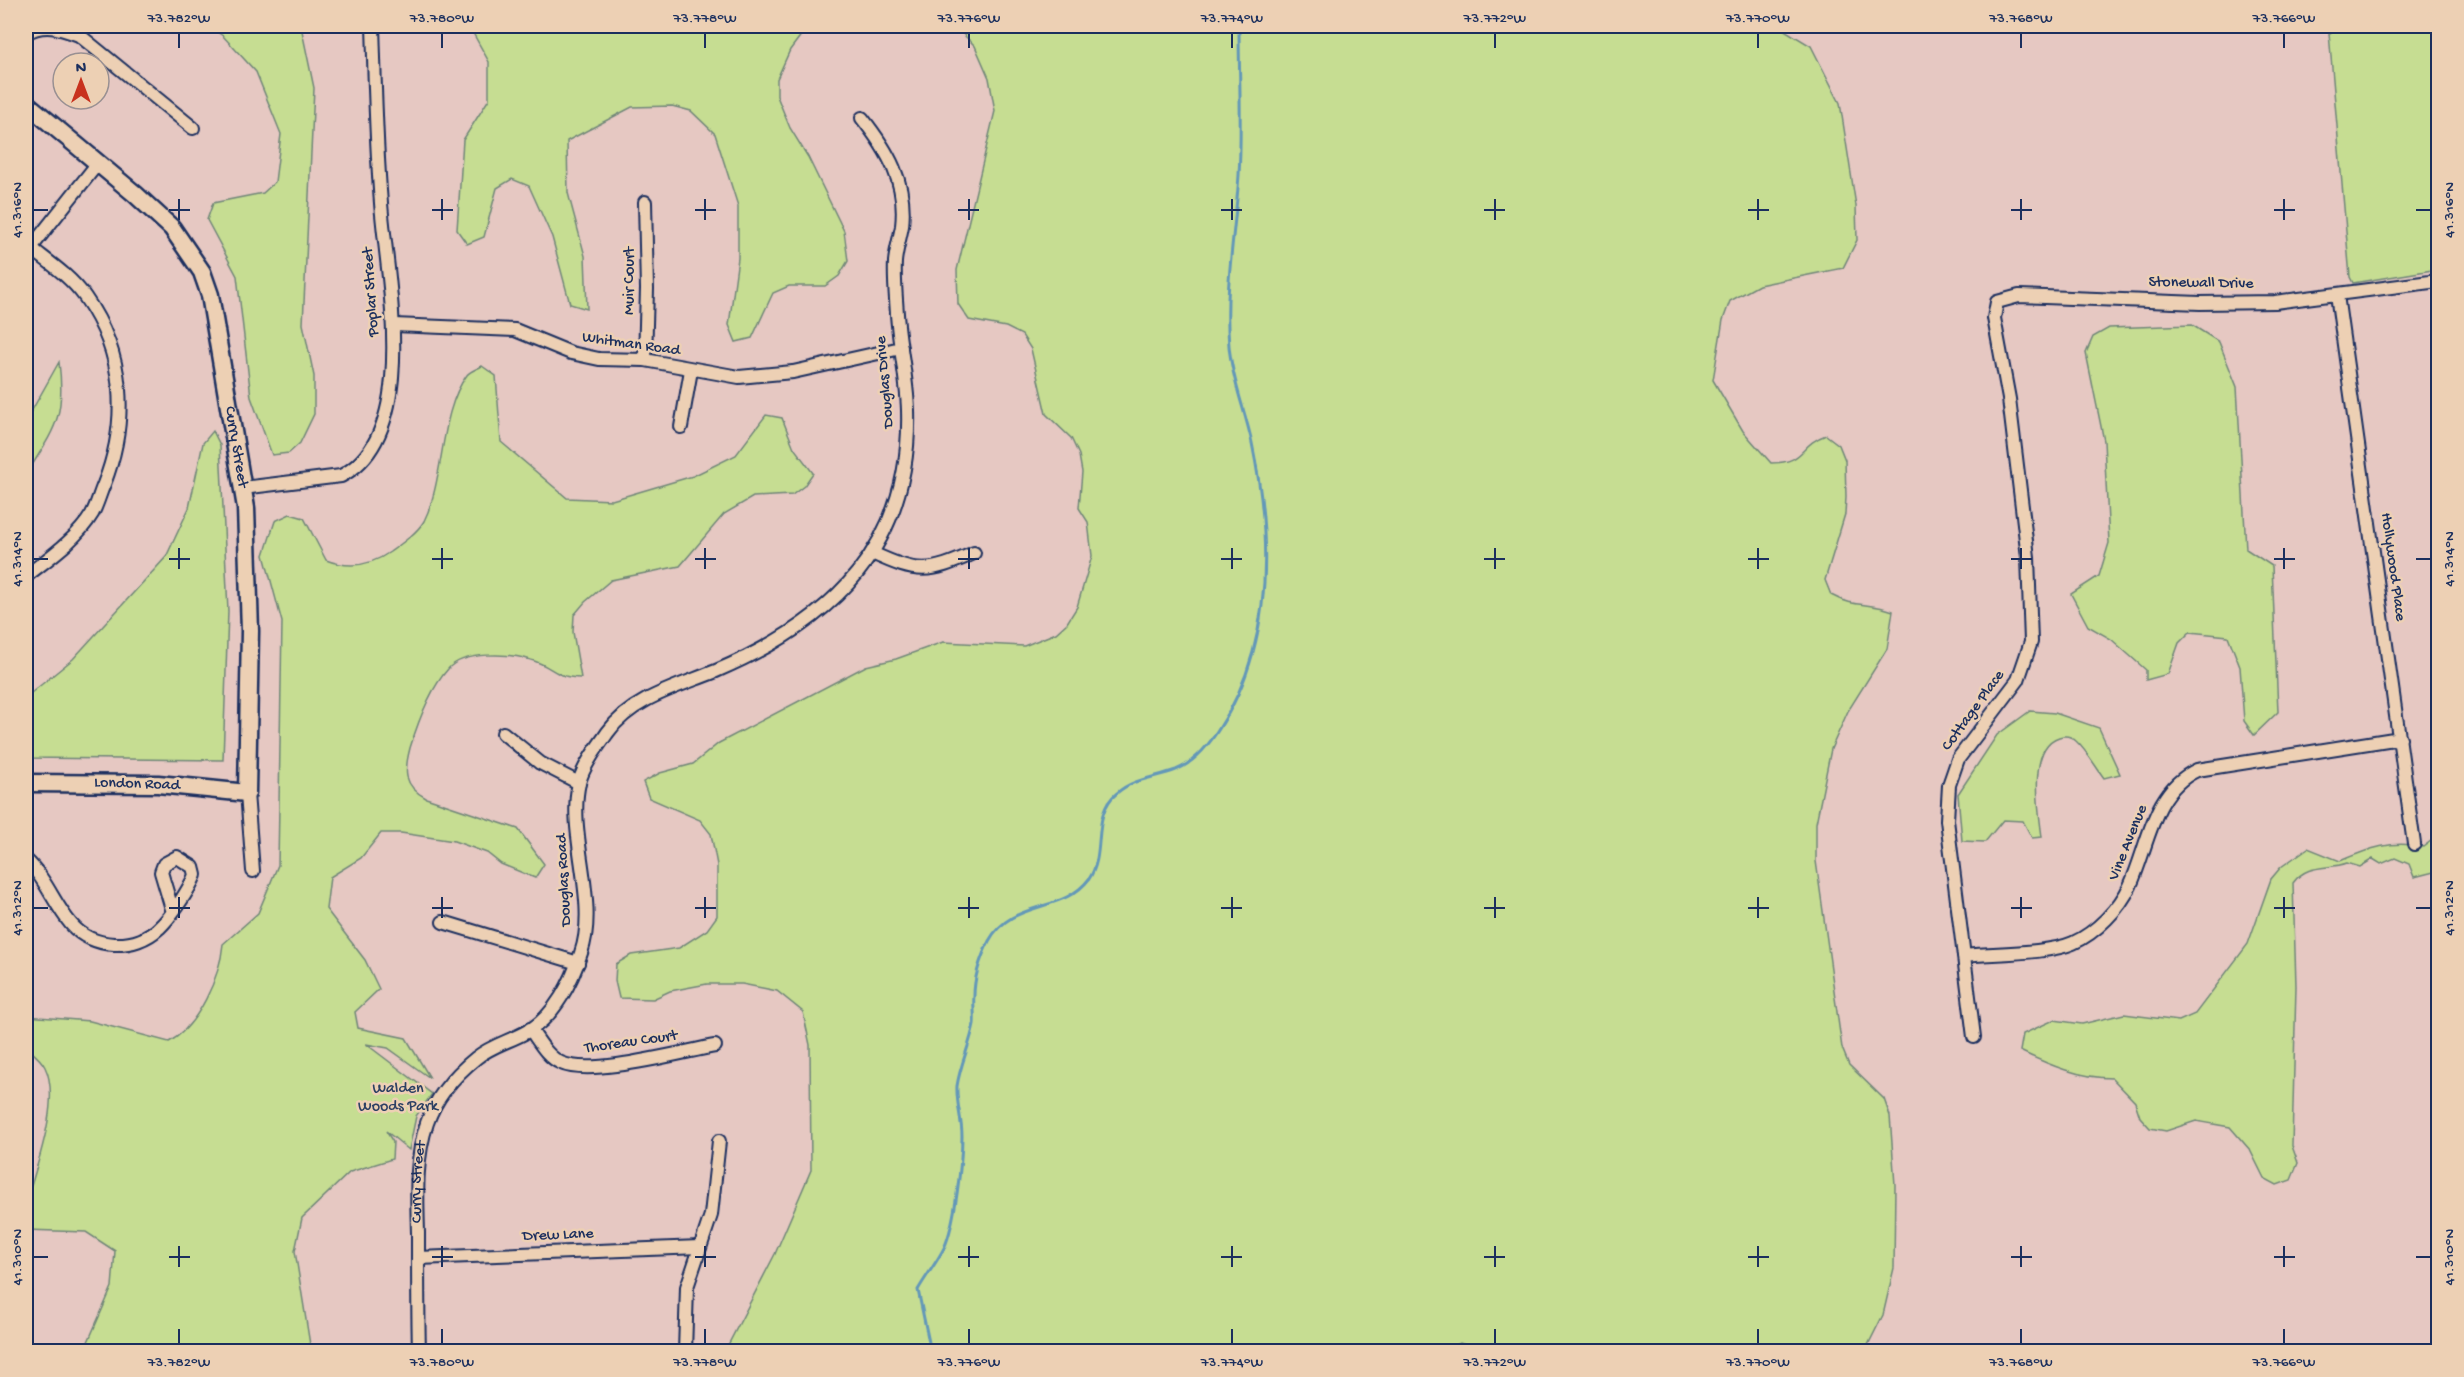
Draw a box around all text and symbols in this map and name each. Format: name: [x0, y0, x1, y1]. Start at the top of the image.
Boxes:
text: 73.782°W: [146, 10, 211, 28]
text: 73.780°W: [409, 10, 474, 28]
text: 73.778°W: [672, 10, 737, 28]
text: 73.776°W: [936, 10, 1001, 28]
text: 73.774°W: [1200, 10, 1263, 28]
text: 73.772°W: [1463, 10, 1527, 28]
text: 73.770°W: [1725, 10, 1790, 28]
text: 73.768°W: [1988, 10, 2053, 28]
text: 73.766°W: [2252, 10, 2316, 28]
north arrow: [51, 51, 111, 111]
text: N: [76, 60, 87, 79]
text: 41.316°N: [9, 182, 27, 238]
text: 41.316°N: [2441, 182, 2459, 238]
street label: Poplar Street: [359, 245, 385, 338]
street label: Muir Court: [621, 245, 640, 315]
street label: Stonewall Drive: [2148, 274, 2254, 294]
street label: Whitman Road: [581, 329, 683, 362]
street label: Douglas Drive: [872, 334, 900, 430]
street label: Curry Street: [219, 405, 252, 490]
street label: Hollywood Place: [2375, 511, 2409, 623]
text: 41.314°N: [9, 531, 27, 587]
text: 41.314°N: [2441, 531, 2459, 587]
street label: Cottage Place: [1938, 666, 2010, 755]
street label: London Road: [94, 774, 182, 796]
street label: Vine Avenue: [2105, 802, 2153, 885]
street label: Douglas Road: [553, 832, 577, 928]
text: 41.312°N: [9, 880, 27, 936]
text: 41.312°N: [2441, 880, 2459, 936]
street label: Thoreau Court: [582, 1027, 680, 1059]
park label: Walden Woods Park: [358, 1080, 440, 1117]
street label: Curry Street: [408, 1138, 432, 1223]
street label: Drew Lane: [521, 1225, 595, 1247]
text: 41.310°N: [9, 1228, 27, 1285]
text: 41.310°N: [2441, 1228, 2459, 1285]
text: 73.782°W: [146, 1354, 211, 1372]
text: 73.780°W: [409, 1354, 474, 1372]
text: 73.778°W: [672, 1354, 737, 1372]
text: 73.776°W: [936, 1354, 1001, 1372]
text: 73.774°W: [1200, 1354, 1263, 1372]
text: 73.772°W: [1463, 1354, 1527, 1372]
text: 73.770°W: [1725, 1354, 1790, 1372]
text: 73.768°W: [1988, 1354, 2053, 1372]
text: 73.766°W: [2252, 1354, 2316, 1372]

